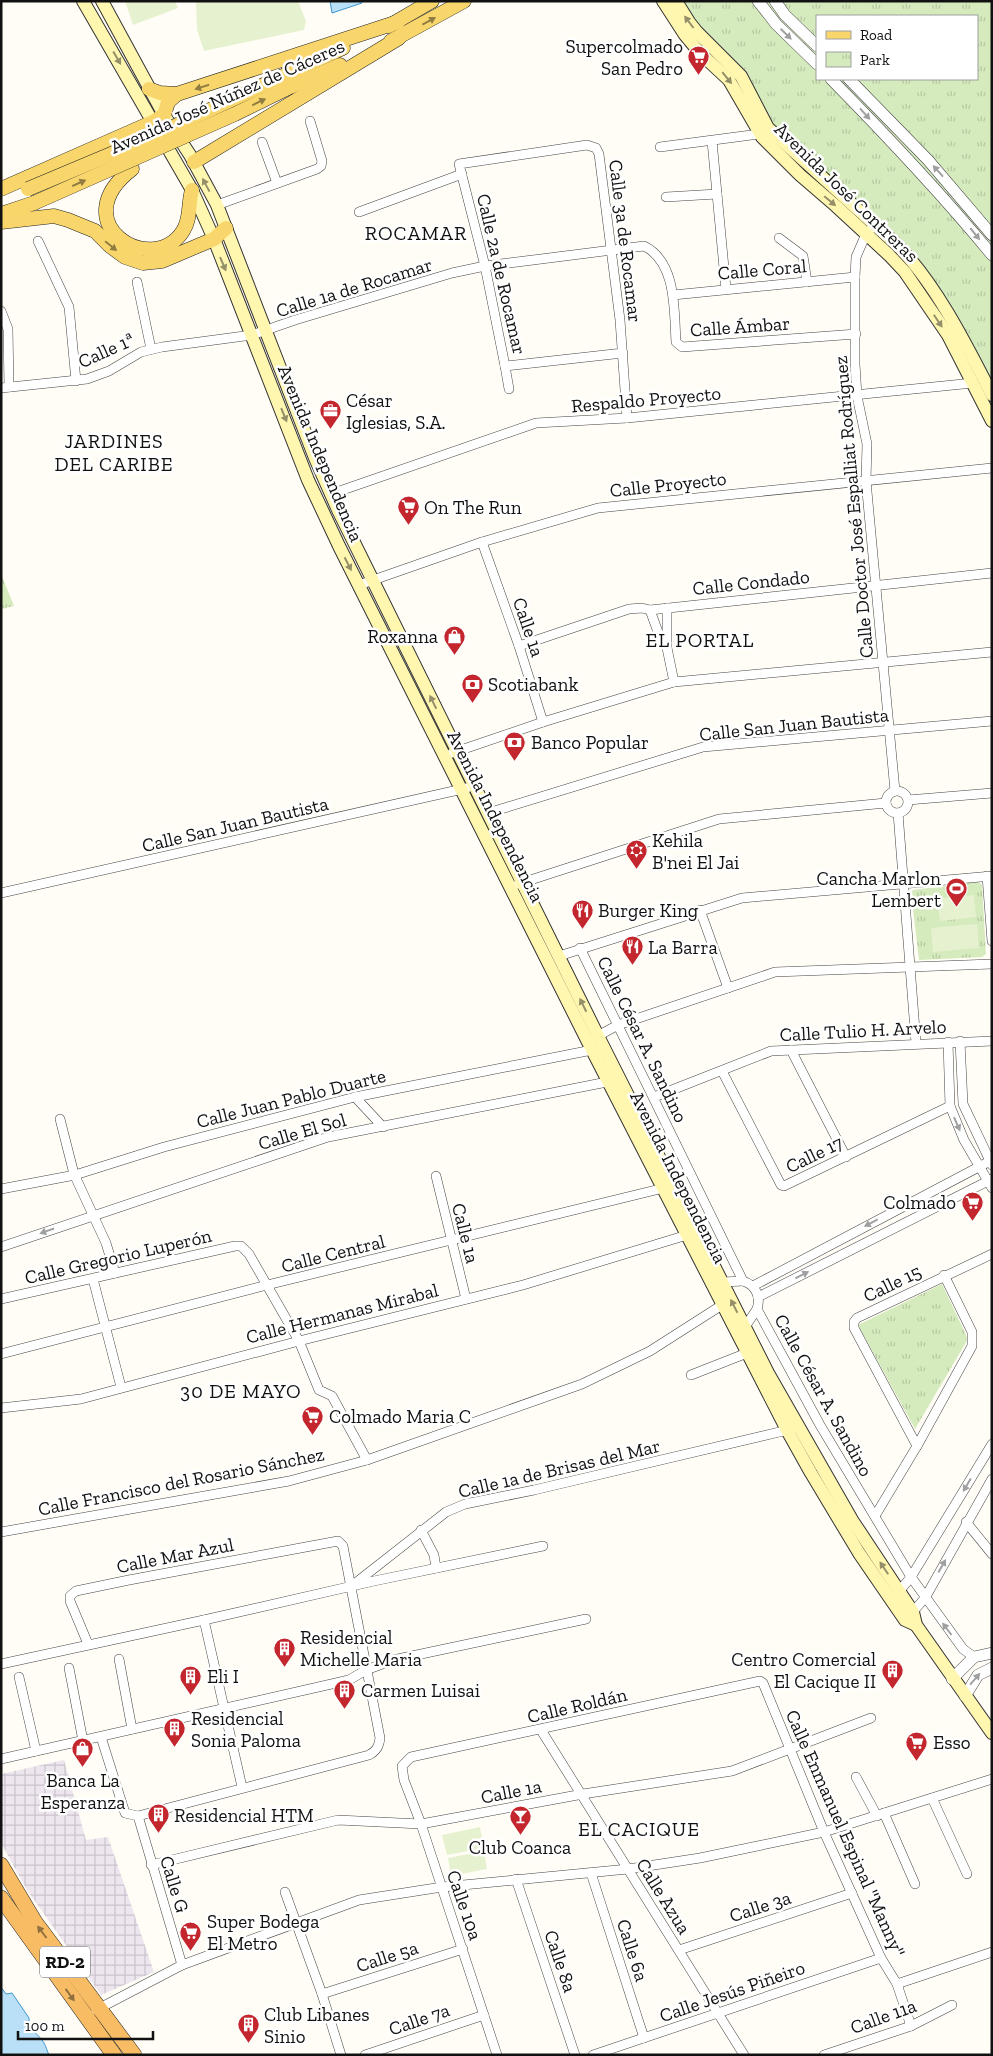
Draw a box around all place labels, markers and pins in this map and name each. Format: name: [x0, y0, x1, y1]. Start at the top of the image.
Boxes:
place label: Supercolmado San Pedro: [566, 35, 683, 80]
supermarket icon: Supercolmado San Pedro: [687, 45, 711, 76]
place label: César Iglesias, S.A.: [346, 389, 446, 434]
office icon: César Iglesias, S.A.: [318, 399, 342, 430]
supermarket icon: On The Run: [396, 495, 420, 526]
place label: On The Run: [424, 496, 522, 519]
shop icon: Roxanna: [442, 624, 466, 655]
place label: Roxanna: [367, 625, 438, 648]
bank icon: Scotiabank: [460, 672, 484, 703]
place label: Scotiabank: [488, 673, 578, 696]
bank icon: Banco Popular: [503, 730, 527, 761]
place label: Banco Popular: [531, 731, 649, 754]
place label: Kehila B'nei El Jai: [652, 829, 739, 874]
synagogue icon: Kehila B'nei El Jai: [624, 839, 648, 870]
place label: Cancha Marlon Lembert: [816, 867, 941, 912]
sports icon: Cancha Marlon Lembert: [945, 877, 969, 908]
restaurant icon: Burger King: [570, 898, 594, 929]
place label: Burger King: [598, 899, 699, 922]
restaurant icon: La Barra: [620, 935, 644, 966]
place label: La Barra: [648, 936, 718, 959]
supermarket icon: Colmado: [960, 1190, 984, 1221]
place label: Colmado: [883, 1191, 956, 1214]
supermarket icon: Colmado Maria C: [301, 1404, 325, 1435]
place label: Colmado Maria C: [329, 1405, 471, 1428]
place label: Residencial Michelle Maria: [300, 1626, 422, 1671]
building icon: Residencial Michelle Maria: [272, 1636, 296, 1667]
place label: Centro Comercial El Cacique II: [731, 1648, 876, 1693]
building icon: Centro Comercial El Cacique II: [880, 1658, 904, 1689]
building icon: Eli I: [179, 1664, 203, 1695]
place label: Eli I: [207, 1665, 239, 1688]
building icon: Carmen Luisai: [333, 1678, 357, 1709]
place label: Carmen Luisai: [361, 1679, 480, 1702]
place label: Residencial Sonia Paloma: [191, 1707, 301, 1752]
building icon: Residencial Sonia Paloma: [163, 1717, 187, 1748]
supermarket icon: Esso: [905, 1730, 929, 1761]
place label: Esso: [933, 1731, 971, 1754]
shop icon: Banca La Esperanza: [71, 1737, 95, 1768]
place label: Banca La Esperanza: [41, 1769, 125, 1814]
building icon: Residencial HTM: [146, 1803, 170, 1834]
place label: Residencial HTM: [174, 1804, 314, 1827]
bar icon: Club Coanca: [508, 1804, 532, 1835]
place label: Club Coanca: [469, 1836, 571, 1859]
place label: Super Bodega El Metro: [207, 1910, 319, 1955]
supermarket icon: Super Bodega El Metro: [179, 1920, 203, 1951]
place label: Club Libanes Sinio: [264, 2003, 370, 2048]
building icon: Club Libanes Sinio: [236, 2013, 260, 2044]

